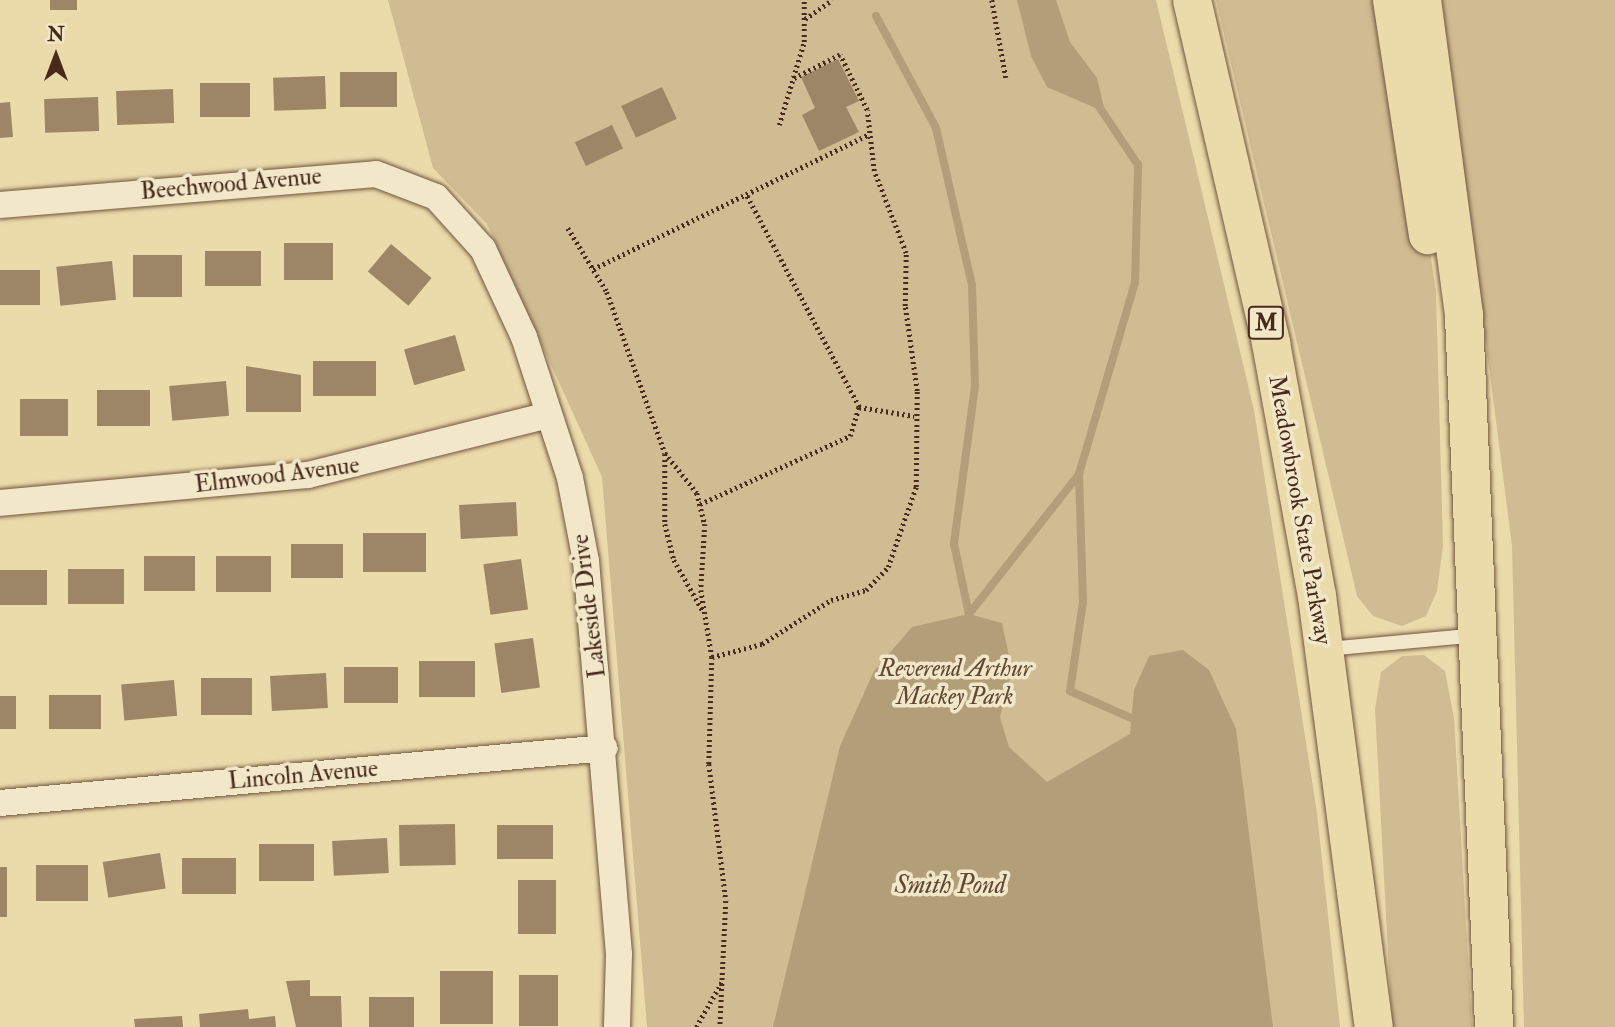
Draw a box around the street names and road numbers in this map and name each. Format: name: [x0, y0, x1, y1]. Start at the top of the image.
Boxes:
street label: Beechwood Avenue: [139, 162, 323, 206]
road number: M: [1247, 304, 1285, 342]
street label: Meadowbrook State Parkway: [1262, 373, 1338, 647]
street label: Elmwood Avenue: [193, 451, 361, 499]
street label: Lakeside Drive: [566, 532, 612, 680]
street label: Lincoln Avenue: [227, 754, 379, 796]

